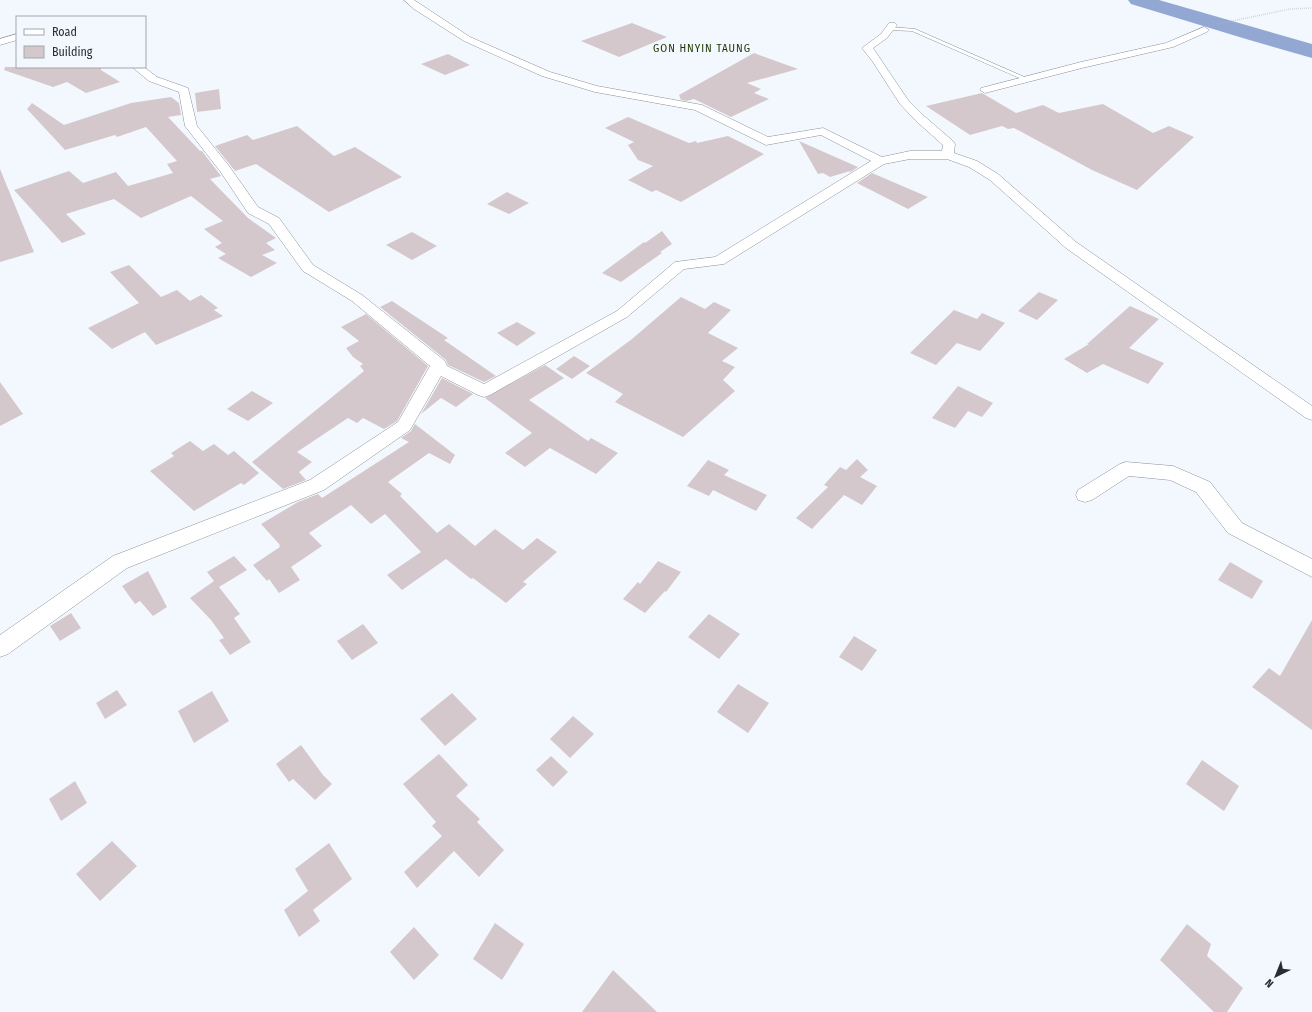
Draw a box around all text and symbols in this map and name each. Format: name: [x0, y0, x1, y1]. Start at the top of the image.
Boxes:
legend: [16, 16, 146, 68]
text: Road: [52, 25, 77, 39]
district label: GON HNYIN TAUNG: [653, 42, 751, 55]
text: Building: [52, 45, 93, 59]
north arrow: [1256, 956, 1296, 996]
text: N: [1263, 976, 1276, 990]

